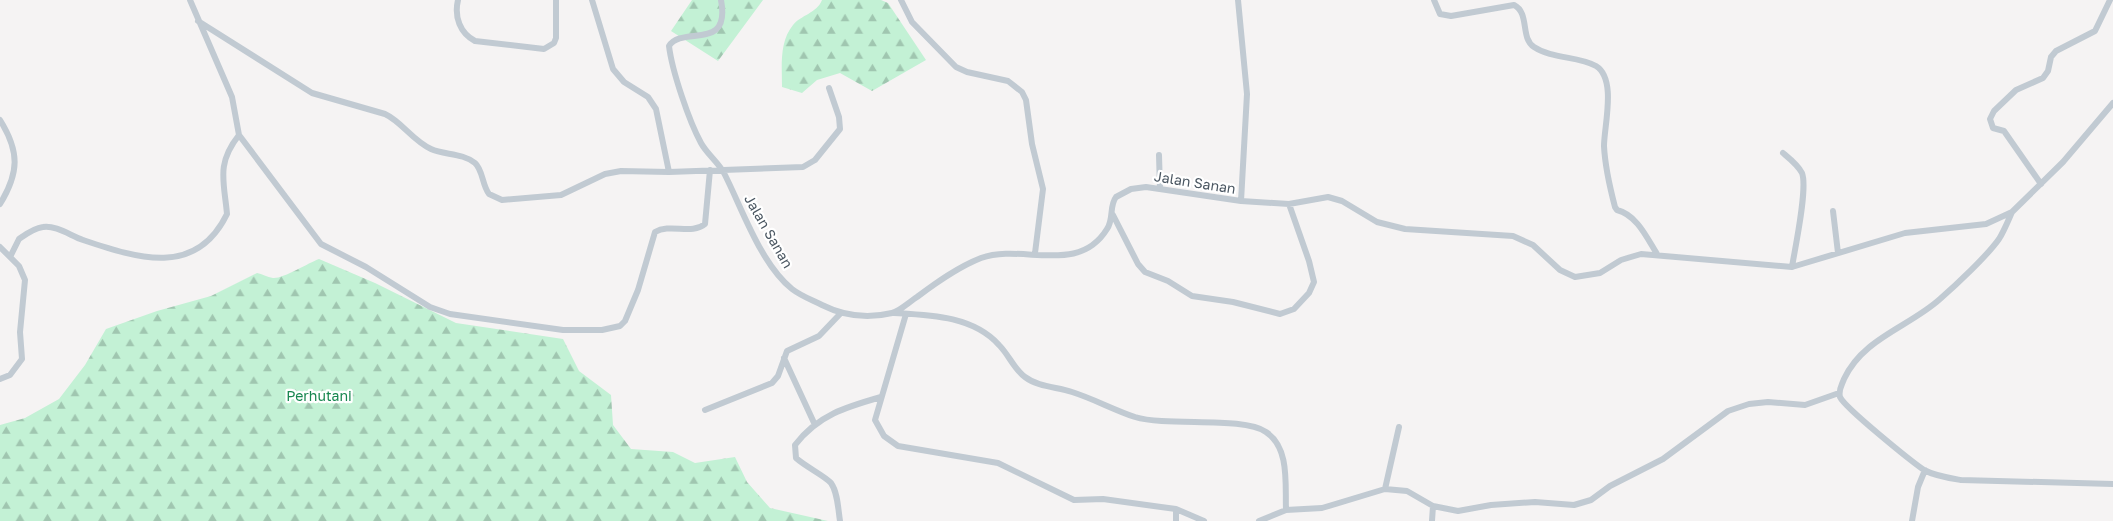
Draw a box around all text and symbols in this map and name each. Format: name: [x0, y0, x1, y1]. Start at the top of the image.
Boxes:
street label: Jalan Sanan: [1153, 167, 1237, 197]
street label: Jalan Sanan: [741, 191, 797, 271]
park label: Perhutani: [286, 387, 352, 404]

